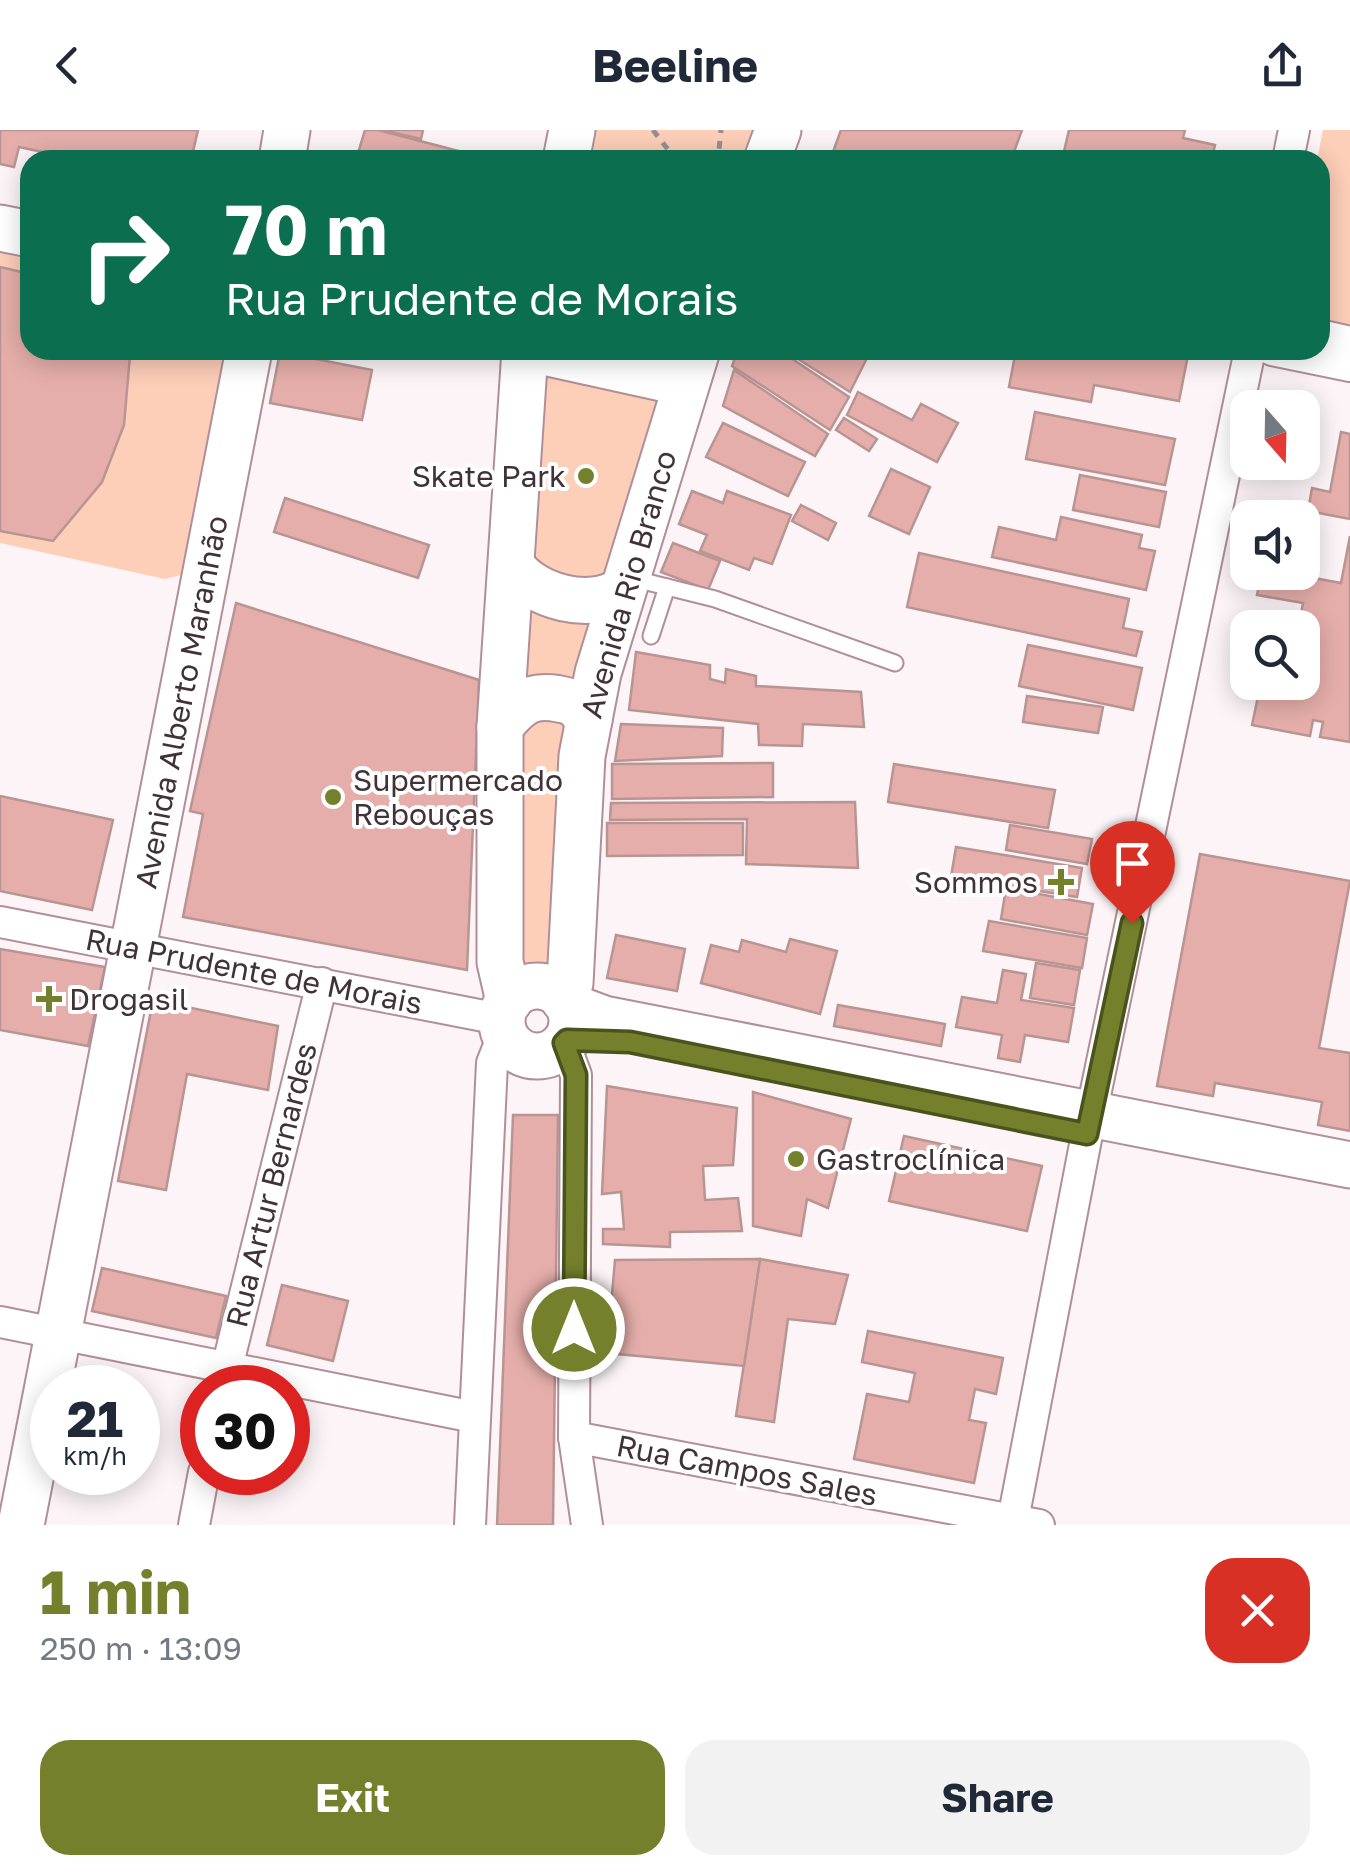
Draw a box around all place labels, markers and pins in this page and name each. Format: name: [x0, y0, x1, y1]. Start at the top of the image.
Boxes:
place label: Skate Park: [412, 458, 566, 494]
marker: Skate Park: [575, 465, 597, 487]
place label: Supermercado Rebouças: [353, 762, 563, 832]
marker: Supermercado Rebouças: [322, 786, 344, 808]
pin: [1090, 821, 1175, 924]
place label: Sommos: [914, 864, 1038, 900]
marker: Sommos: [1048, 869, 1074, 895]
place label: Drogasil: [69, 981, 188, 1017]
marker: Drogasil: [38, 988, 60, 1010]
place label: Gastroclínica: [816, 1141, 1005, 1177]
marker: Gastroclínica: [785, 1148, 807, 1170]

